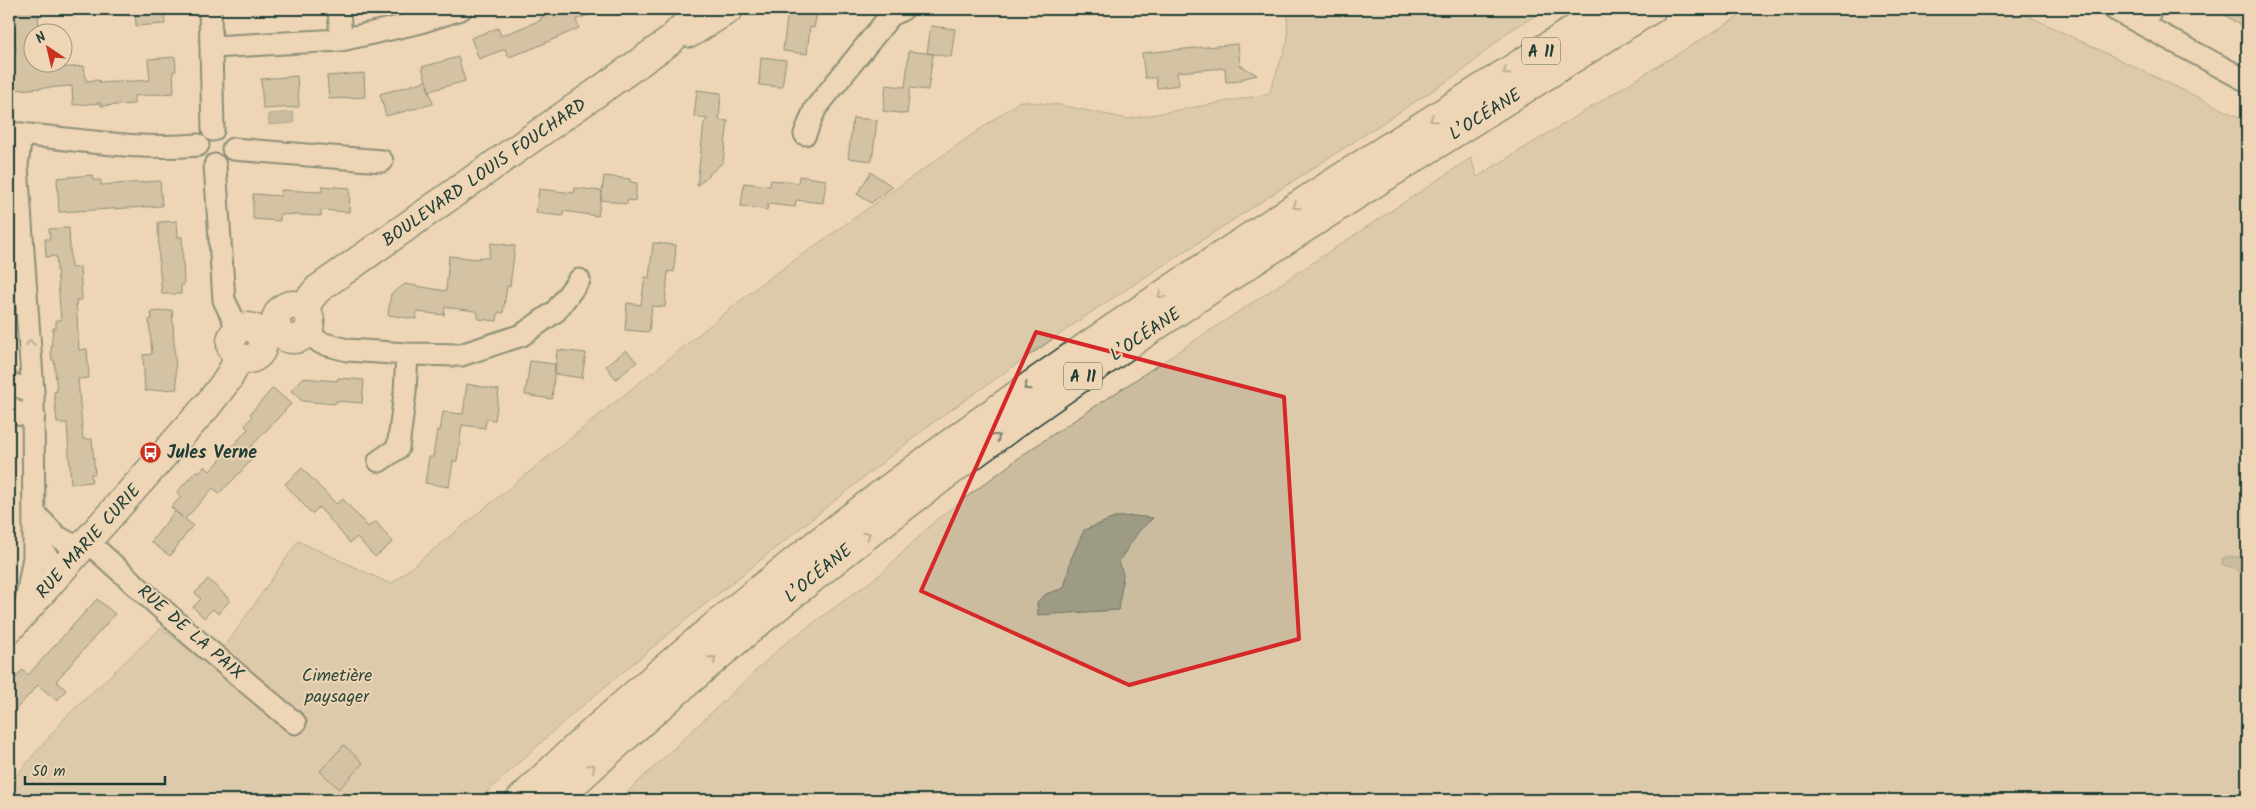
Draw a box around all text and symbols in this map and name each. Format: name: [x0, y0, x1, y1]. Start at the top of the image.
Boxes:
north arrow: [22, 22, 72, 72]
text: N: [31, 27, 51, 50]
road number: A 11: [1522, 37, 1560, 64]
one-way arrow: [1503, 66, 1512, 76]
street label: L’OCÉANE: [1444, 81, 1528, 149]
street label: BOULEVARD LOUIS FOUCHARD: [376, 91, 594, 255]
one-way arrow: [1430, 112, 1439, 122]
one-way arrow: [1293, 200, 1302, 209]
one-way arrow: [1157, 289, 1166, 298]
street label: L’OCÉANE: [1104, 300, 1188, 370]
one-way arrow: [24, 339, 35, 347]
road number: A 11: [1064, 362, 1102, 390]
one-way arrow: [1023, 381, 1032, 390]
one-way arrow: [991, 435, 1000, 443]
place label: Jules Verne: [167, 439, 257, 468]
bus stop icon: Jules Verne: [139, 440, 163, 464]
street label: RUE MARIE CURIE: [29, 478, 149, 606]
one-way arrow: [861, 532, 871, 541]
street label: L’OCÉANE: [778, 537, 860, 611]
street label: RUE DE LA PAIX: [130, 578, 251, 689]
one-way arrow: [708, 656, 717, 665]
park label: Cimetière paysager: [302, 662, 372, 712]
scale bar: [25, 754, 165, 786]
text: 50 m: [32, 760, 66, 784]
one-way arrow: [586, 764, 595, 773]

